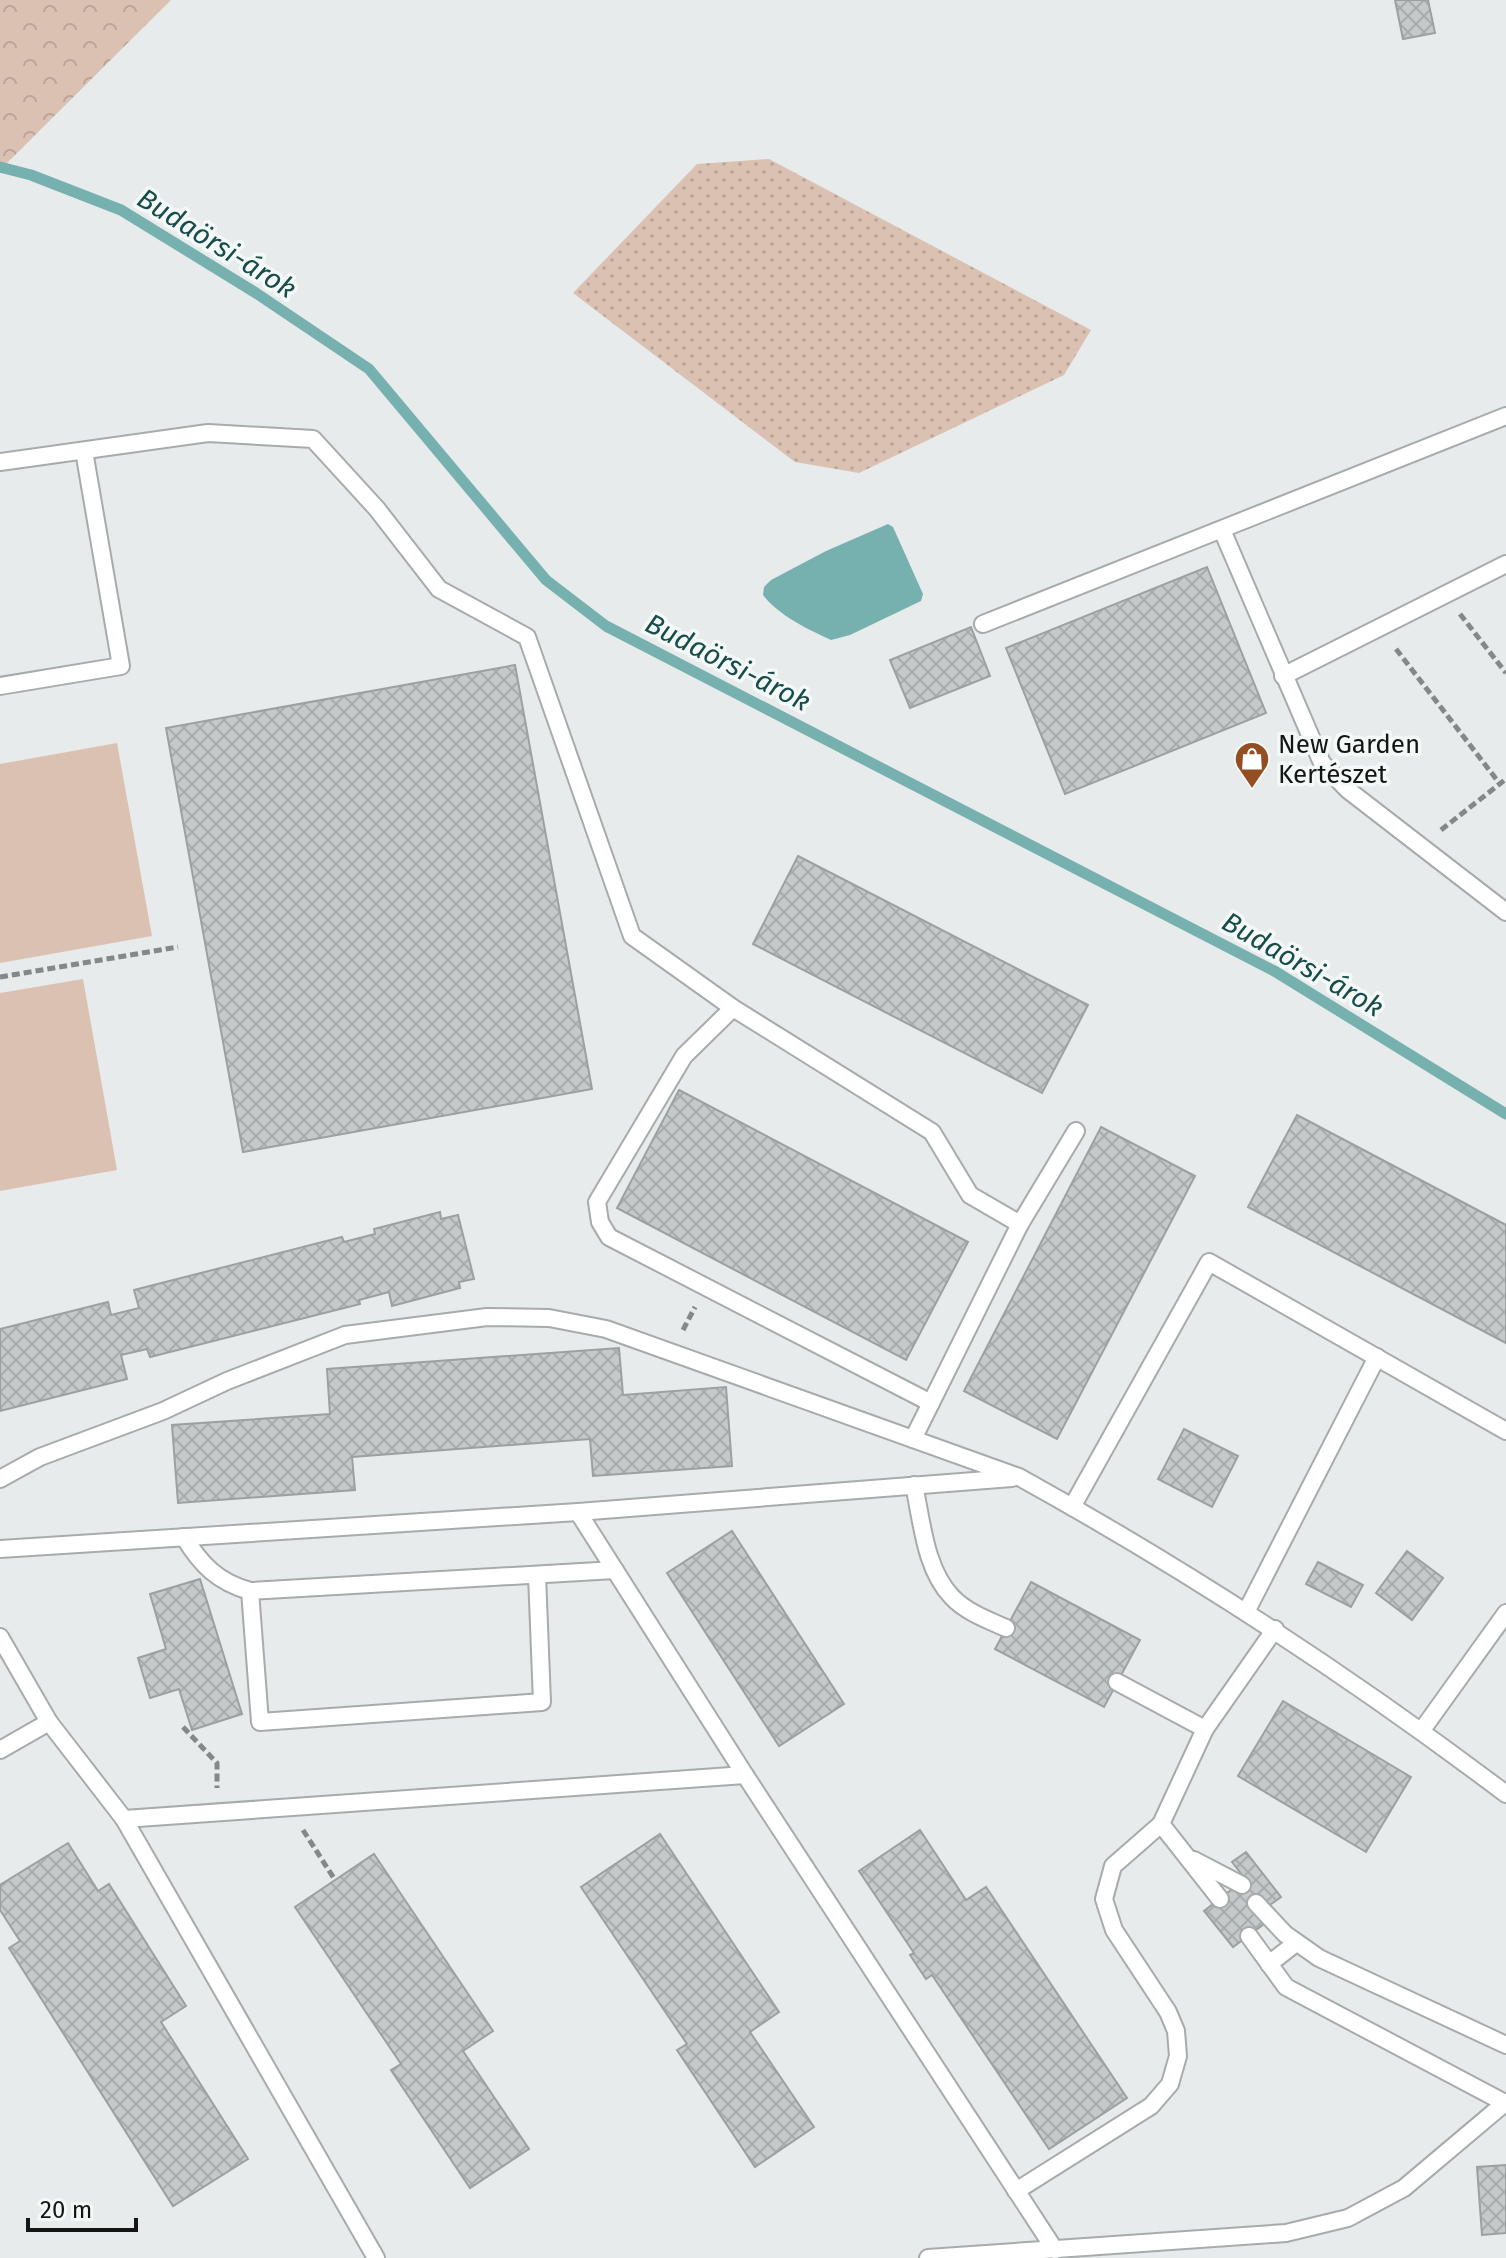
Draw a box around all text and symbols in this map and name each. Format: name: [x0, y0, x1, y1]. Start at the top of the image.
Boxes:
water label: Budaörsi-árok: [131, 182, 302, 305]
water label: Budaörsi-árok: [640, 607, 816, 718]
place label: New Garden Kertészet: [1278, 729, 1420, 790]
shop icon: New Garden Kertészet: [1233, 740, 1271, 790]
water label: Budaörsi-árok: [1216, 905, 1389, 1024]
scale bar: [28, 2182, 136, 2232]
text: 20 m: [40, 2196, 92, 2224]

